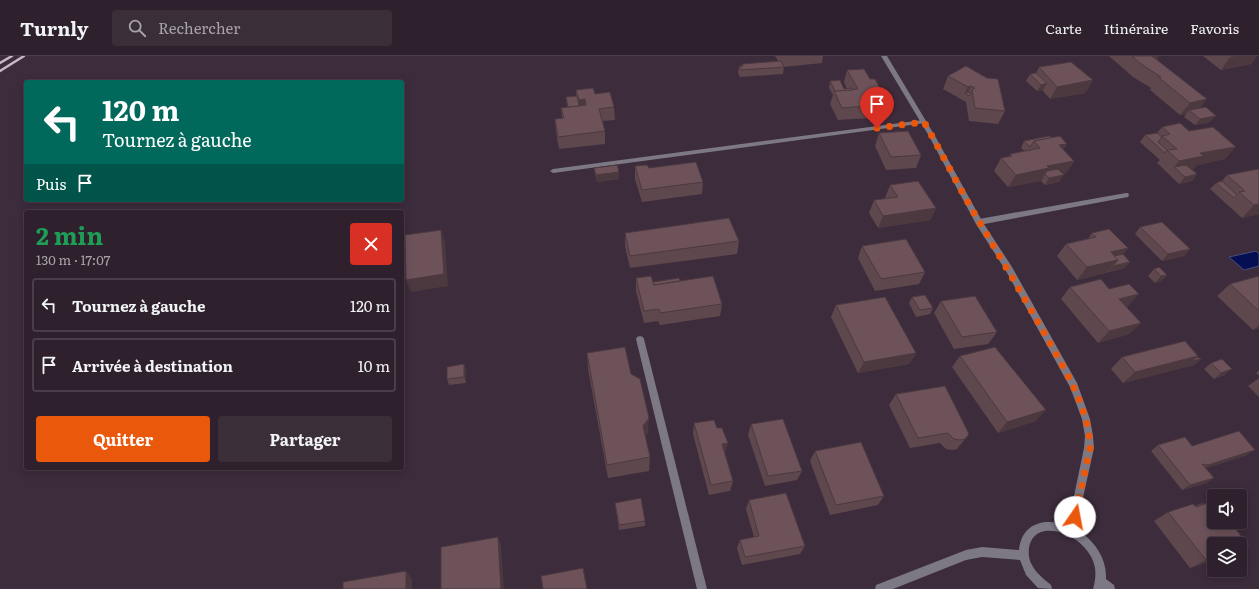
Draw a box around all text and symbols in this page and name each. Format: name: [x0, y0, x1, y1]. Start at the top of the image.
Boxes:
search box: [112, 10, 392, 46]
text: Turnly: [20, 14, 88, 42]
text: Rechercher: [158, 16, 240, 39]
icon: search: [126, 17, 148, 39]
text: Carte: [1045, 18, 1082, 38]
text: Itinéraire: [1104, 18, 1168, 38]
text: Favoris: [1190, 18, 1239, 38]
pin: [860, 87, 894, 128]
text: 120 m: [102, 88, 179, 130]
icon: arrive: [866, 93, 888, 115]
icon: left: [36, 96, 88, 148]
text: Tournez à gauche: [102, 126, 252, 153]
text: Puis: [36, 172, 66, 195]
icon: arrive: [74, 172, 96, 194]
text: 2 min: [36, 217, 103, 252]
button: close: [350, 223, 392, 265]
text: 130 m · 17:07: [36, 250, 110, 269]
icon: left: [38, 294, 60, 316]
text: Tournez à gauche: [72, 294, 205, 317]
text: 120 m: [350, 294, 390, 317]
icon: arrive: [38, 354, 60, 376]
text: Arrivée à destination: [72, 354, 233, 377]
text: 10 m: [358, 354, 390, 377]
button: Quitter: [36, 416, 210, 462]
button: Partager: [218, 416, 392, 462]
map controls: [1207, 489, 1247, 577]
button: sound: [1207, 489, 1247, 529]
position arrow: [1054, 496, 1096, 538]
button: layers: [1207, 537, 1247, 577]

